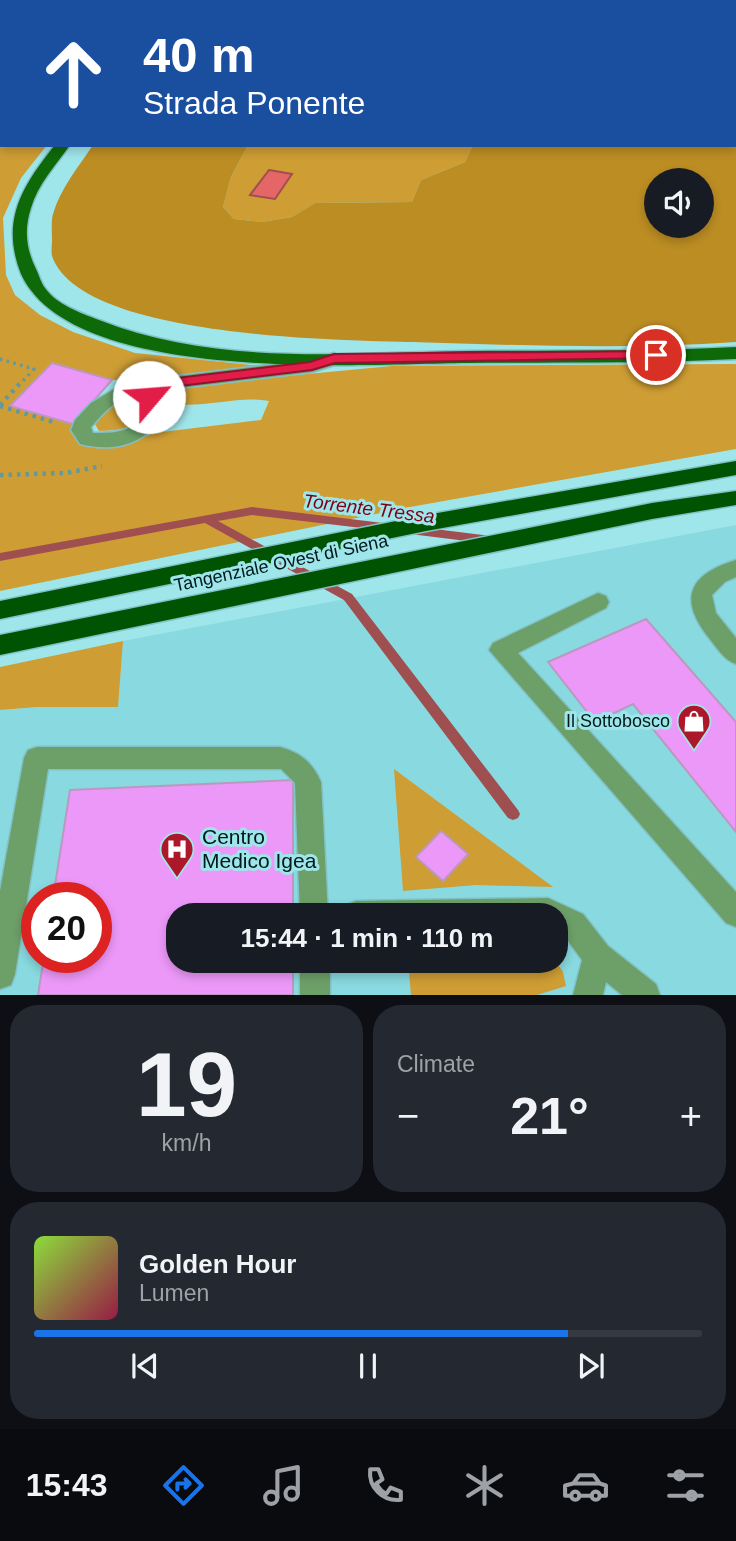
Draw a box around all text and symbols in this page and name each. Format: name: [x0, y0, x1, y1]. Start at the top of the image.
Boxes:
icon: ahead: [28, 28, 119, 119]
text: 40 m: [143, 28, 255, 82]
text: Strada Ponente: [143, 85, 365, 121]
map controls: [644, 168, 714, 238]
button: sound: [644, 168, 714, 238]
pin: [626, 325, 686, 385]
icon: arrive: [637, 336, 675, 374]
position arrow: [112, 360, 186, 434]
water label: Torrente Tressa: [302, 490, 436, 527]
street label: Tangenziale Ovest di Siena: [172, 530, 391, 595]
shop icon: Il Sottobosco: [675, 702, 713, 751]
place label: Il Sottobosco: [566, 711, 670, 731]
place label: Centro Medico Igea: [202, 825, 317, 872]
hospital icon: Centro Medico Igea: [158, 830, 196, 879]
speed limit sign: 20: [21, 882, 112, 973]
text: 15:44 · 1 min · 110 m: [241, 923, 493, 953]
text: 19: [136, 1034, 237, 1135]
text: Climate: [397, 1051, 475, 1077]
text: 21°: [510, 1087, 589, 1145]
text: −: [397, 1095, 419, 1137]
text: +: [680, 1095, 702, 1137]
text: km/h: [162, 1130, 211, 1156]
text: Golden Hour: [139, 1249, 296, 1279]
text: Lumen: [139, 1280, 209, 1306]
icon: previous: [126, 1347, 164, 1385]
icon: pause: [349, 1347, 387, 1385]
icon: next: [572, 1347, 610, 1385]
icon: directions: [159, 1461, 208, 1510]
icon: music: [259, 1461, 308, 1510]
icon: phone: [360, 1461, 409, 1510]
icon: climate: [460, 1461, 509, 1510]
icon: car: [561, 1461, 610, 1510]
icon: filters: [661, 1461, 710, 1510]
text: 15:43: [26, 1467, 108, 1503]

